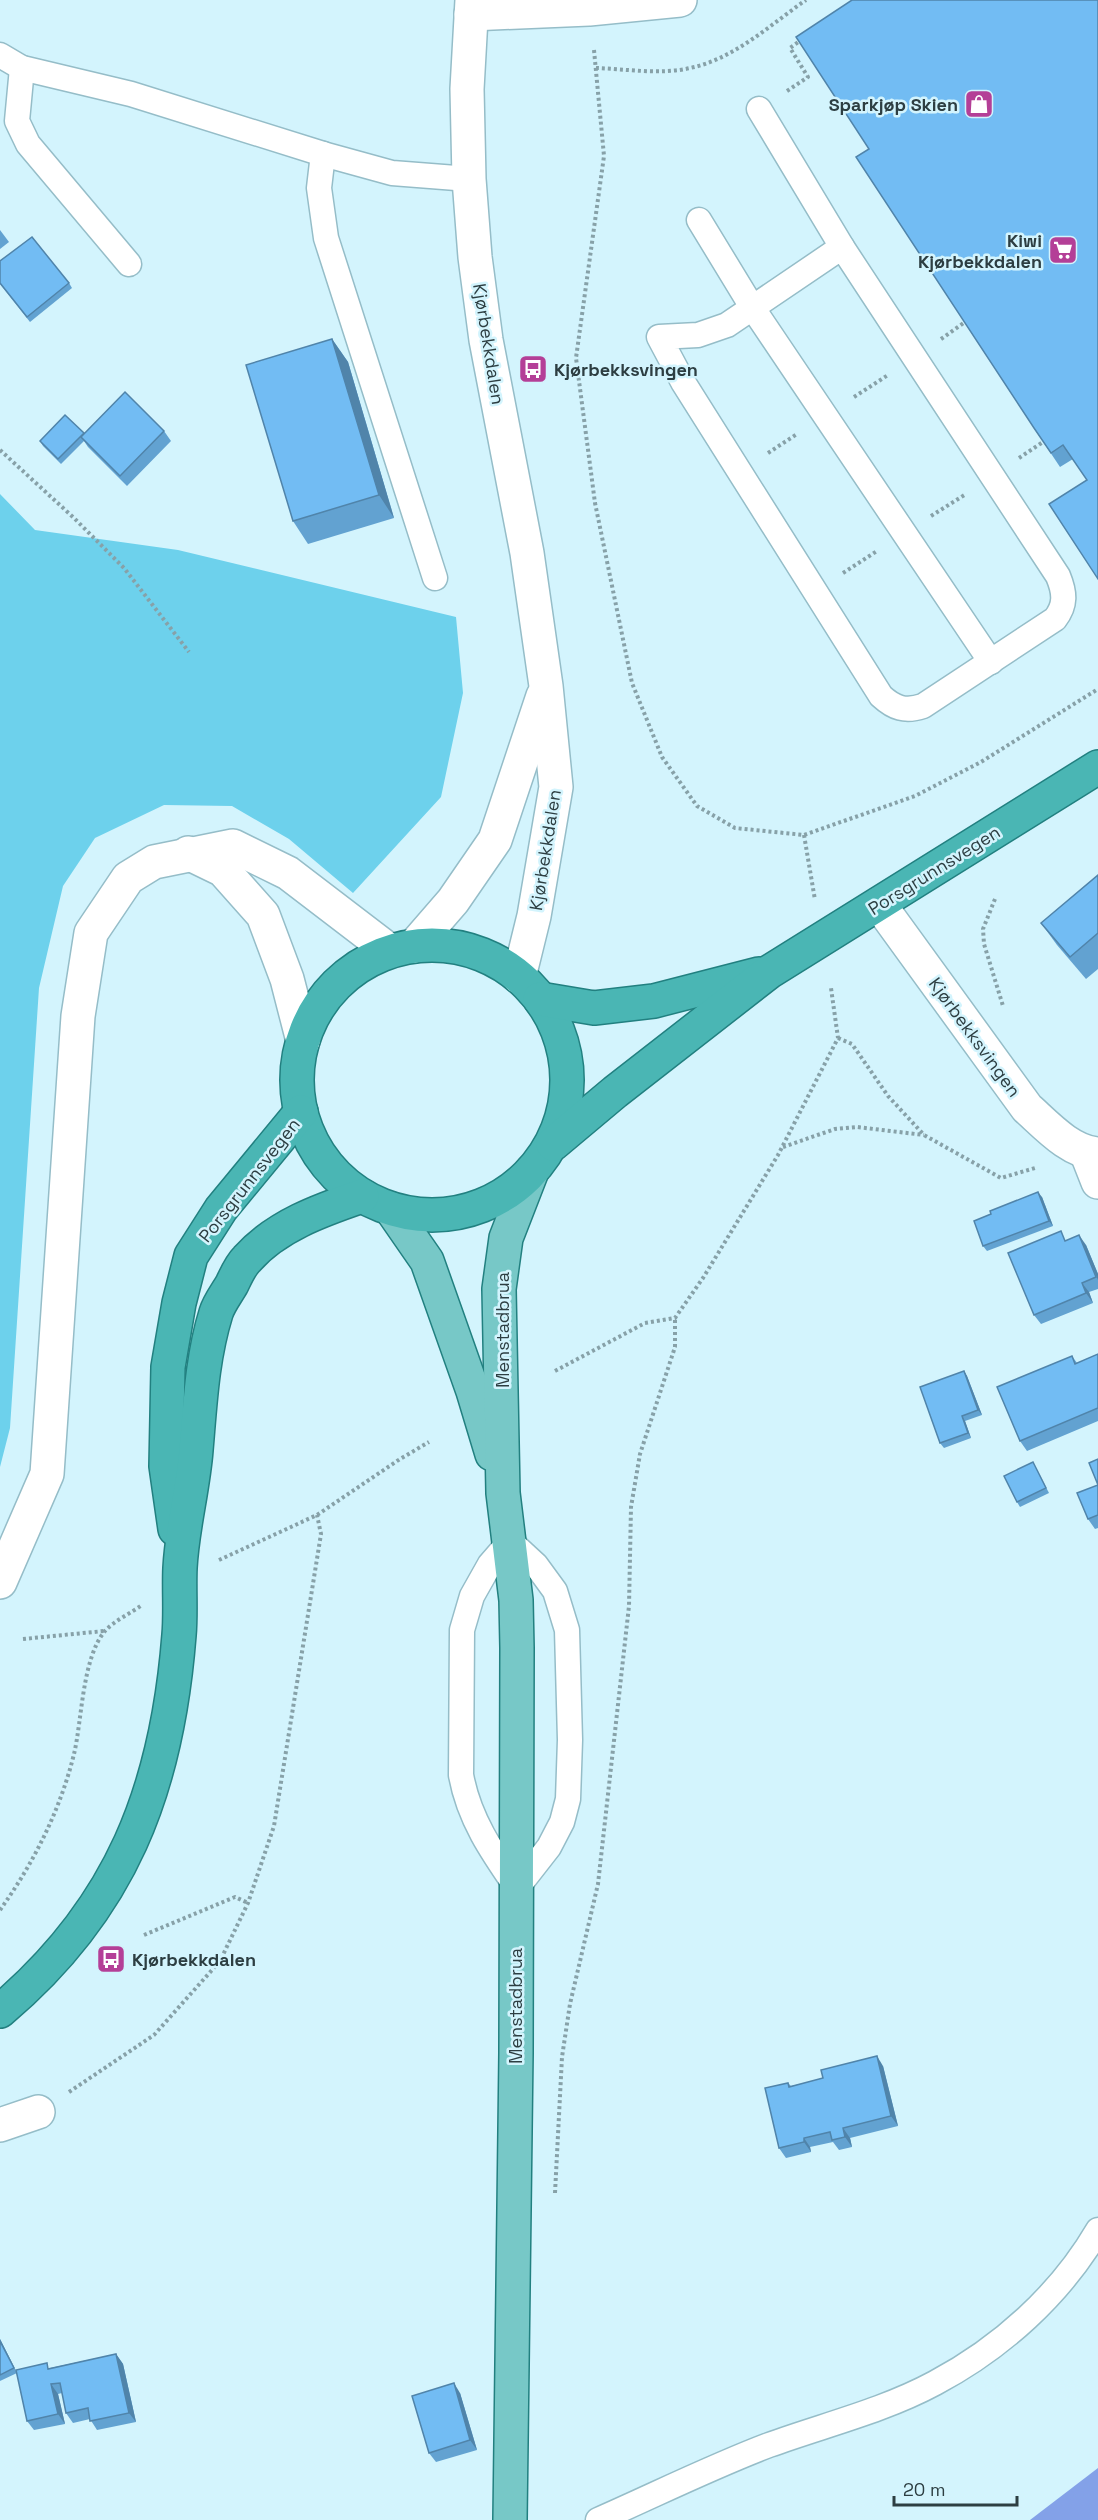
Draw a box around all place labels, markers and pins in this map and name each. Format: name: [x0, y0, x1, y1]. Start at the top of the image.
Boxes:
shop icon: Sparkjøp Skien: [963, 88, 995, 120]
place label: Sparkjøp Skien: [829, 93, 958, 116]
place label: Kiwi Kjørbekkdalen: [918, 229, 1042, 273]
supermarket icon: Kiwi Kjørbekkdalen: [1047, 234, 1079, 266]
bus stop icon: Kjørbekksvingen: [517, 353, 549, 385]
place label: Kjørbekksvingen: [554, 358, 698, 381]
bus stop icon: Kjørbekkdalen: [95, 1943, 127, 1975]
place label: Kjørbekkdalen: [132, 1948, 256, 1971]

